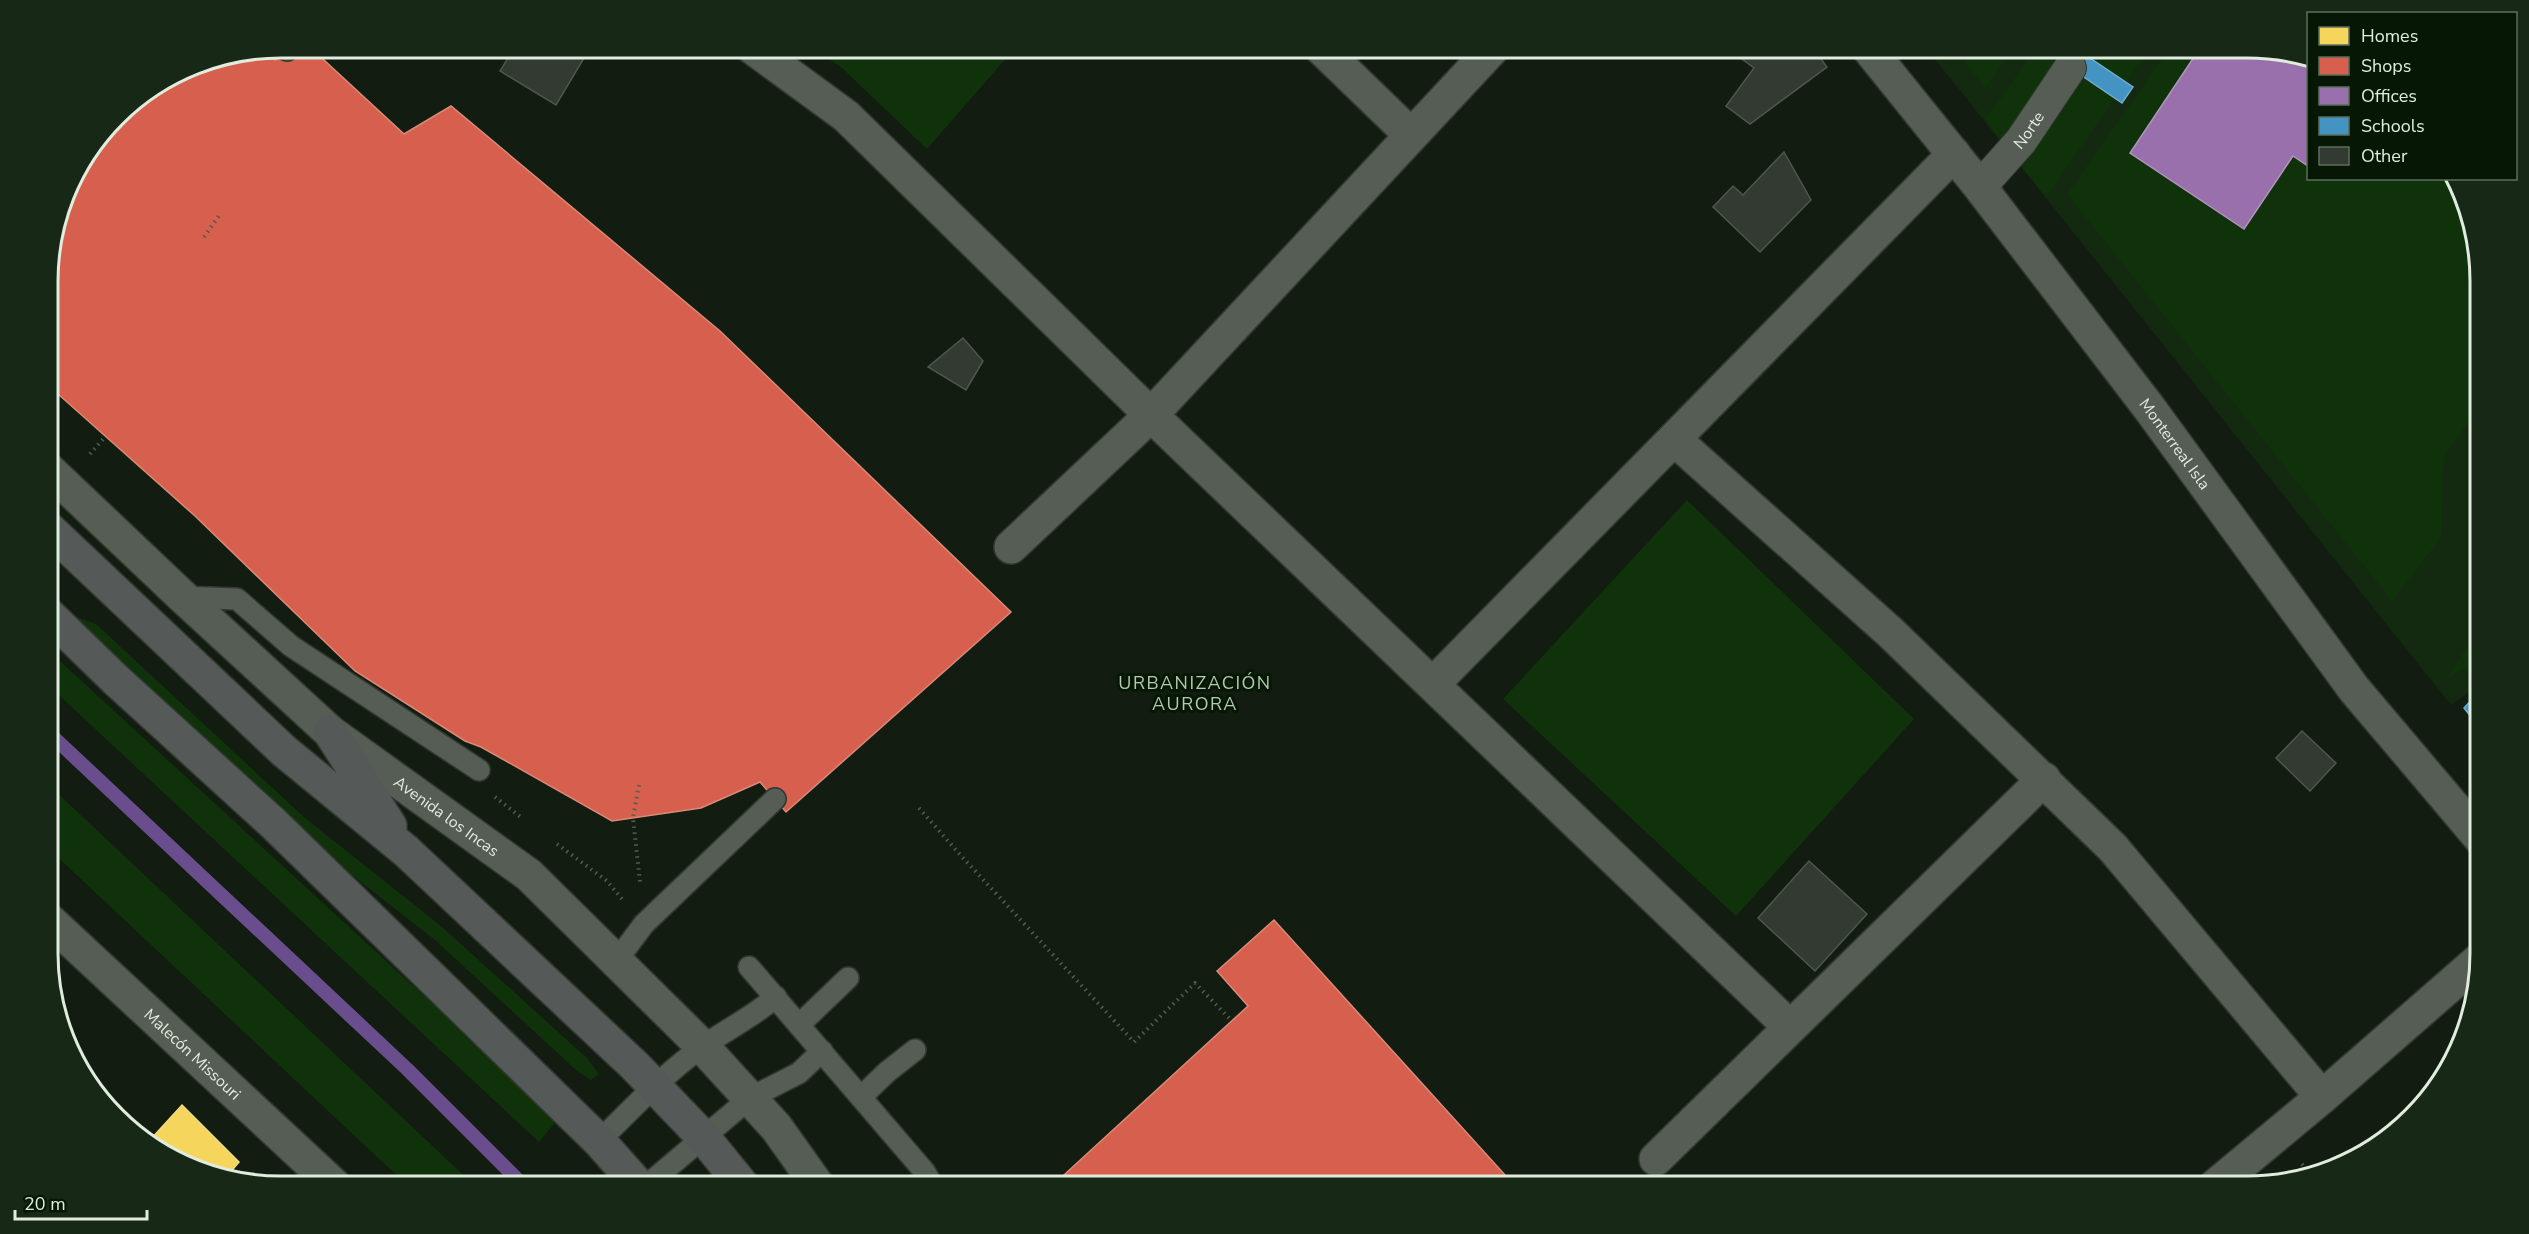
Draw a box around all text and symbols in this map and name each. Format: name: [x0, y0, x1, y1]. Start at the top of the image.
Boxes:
legend: [2307, 12, 2517, 180]
text: Homes: [2361, 24, 2418, 48]
text: Shops: [2361, 54, 2411, 78]
text: Offices: [2361, 84, 2417, 108]
street label: Norte: [2009, 107, 2050, 154]
text: Schools: [2361, 114, 2425, 138]
text: Other: [2361, 144, 2408, 168]
street label: Monterreal Isla: [2134, 394, 2215, 494]
district label: URBANIZACIÓN AURORA: [1118, 671, 1272, 716]
street label: Avenida los Incas: [389, 771, 503, 862]
street label: Malecón Missouri: [139, 1004, 245, 1105]
scale bar: [15, 1183, 147, 1221]
text: 20 m: [24, 1192, 66, 1216]

